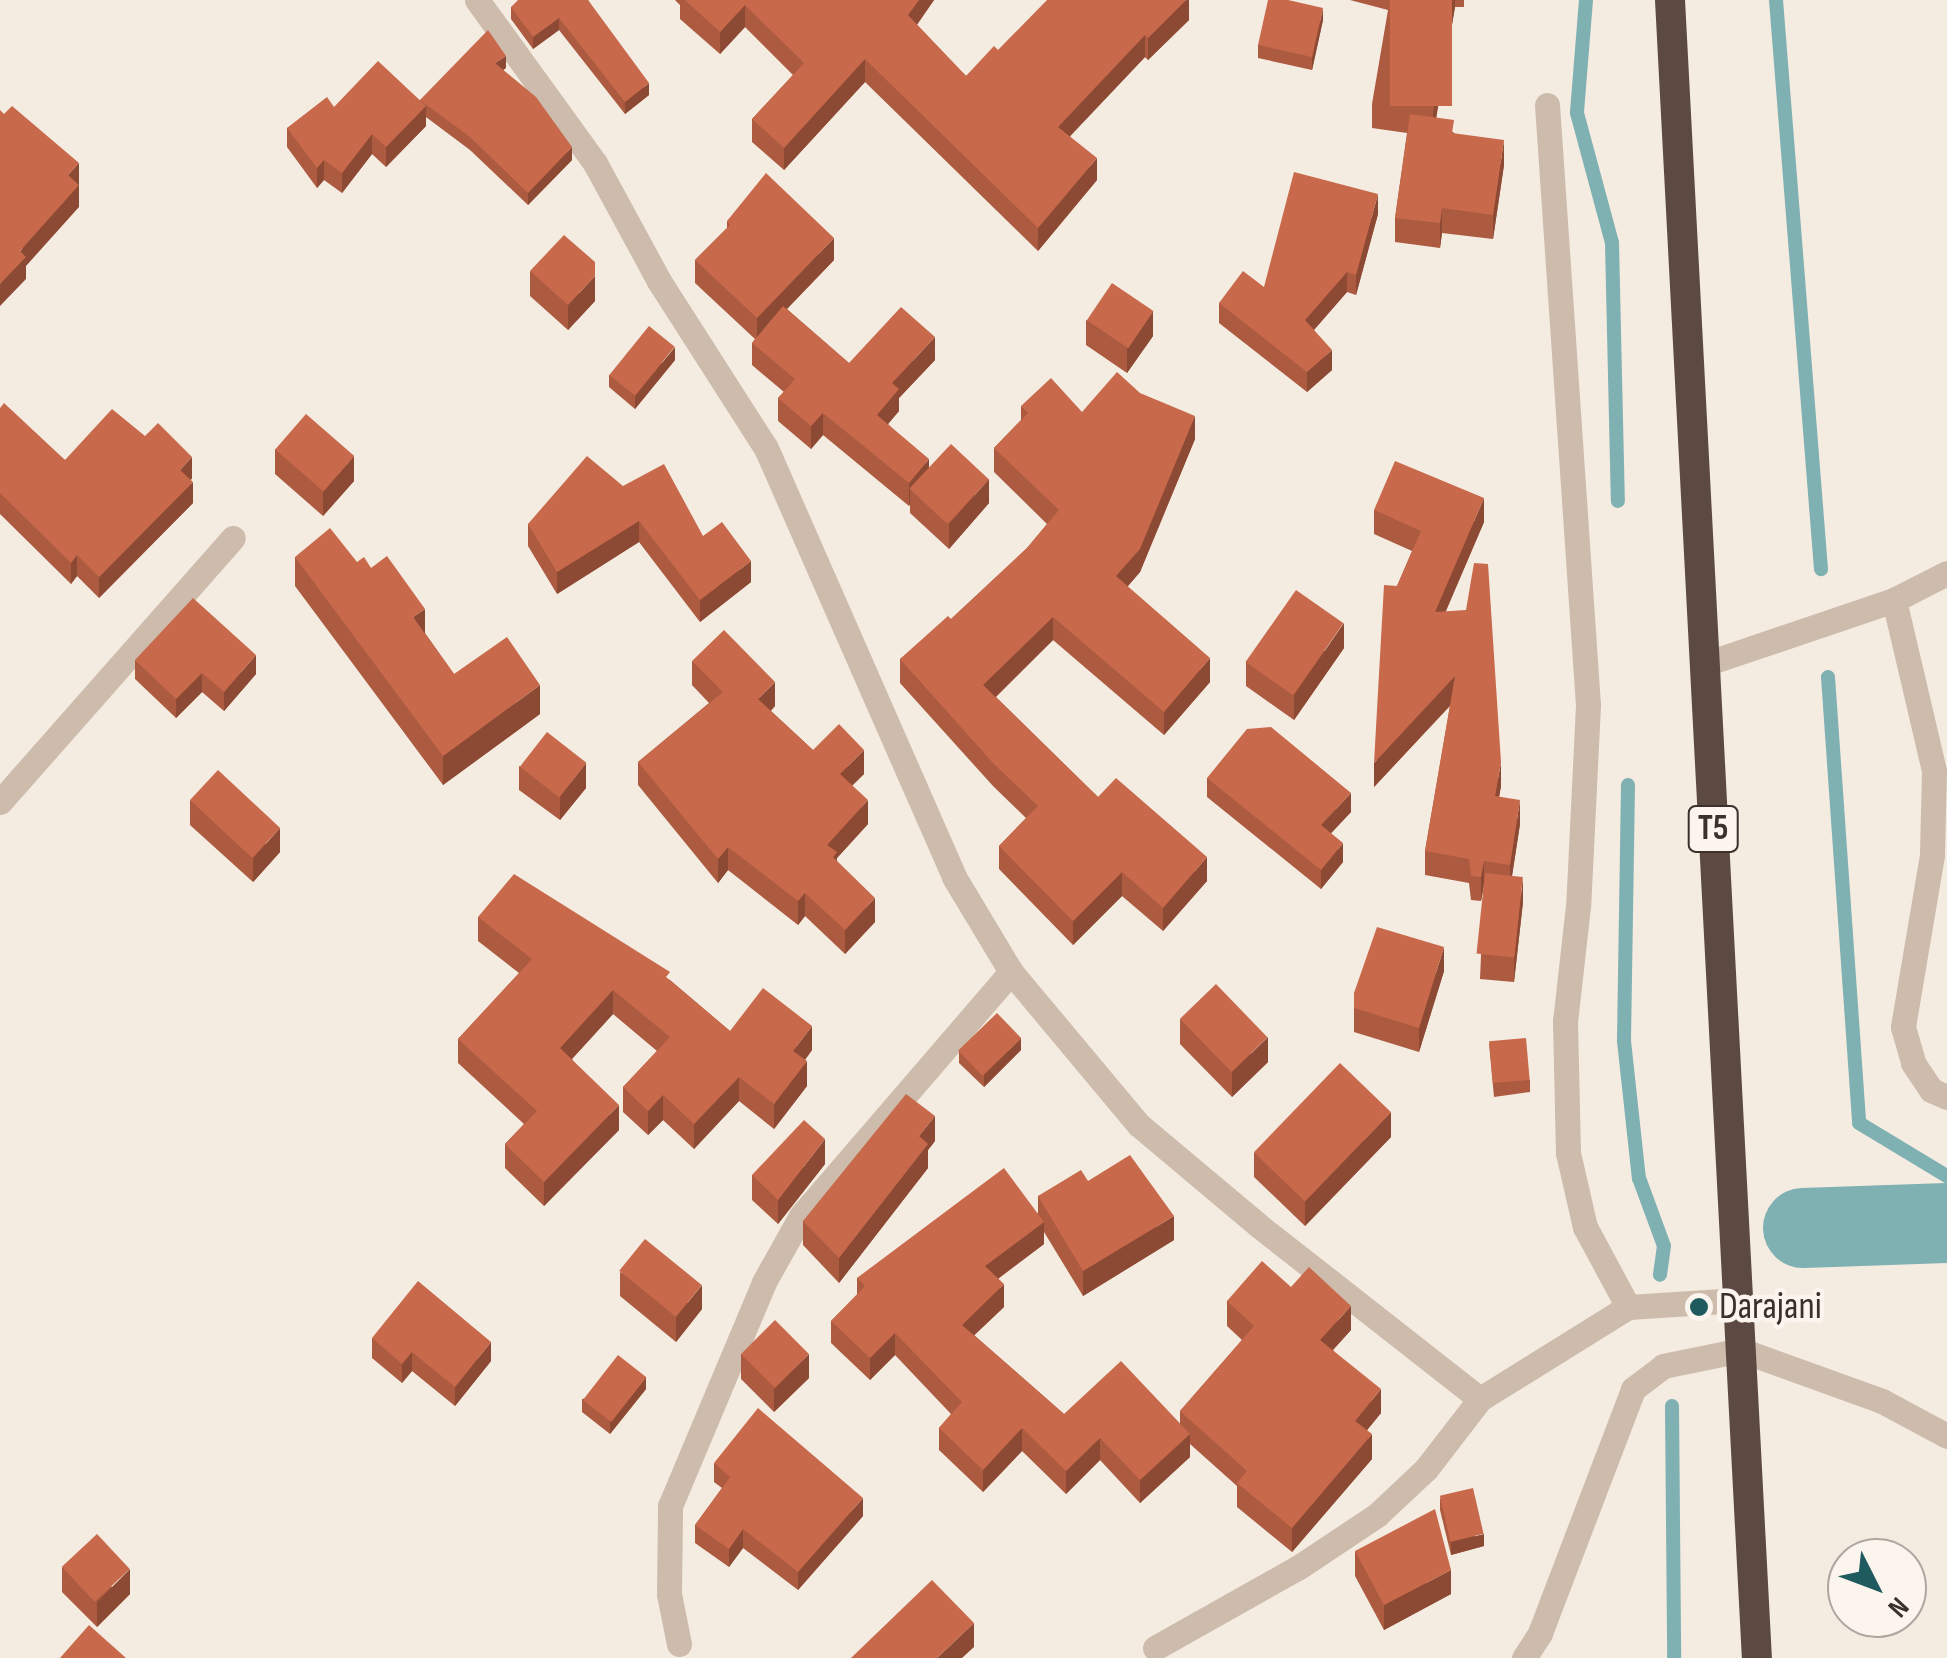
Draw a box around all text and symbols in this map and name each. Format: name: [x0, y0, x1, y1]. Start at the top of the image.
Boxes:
road number: T5: [1686, 799, 1740, 859]
place label: Darajani: [1719, 1284, 1822, 1330]
marker: Darajani: [1688, 1296, 1710, 1318]
north arrow: [1827, 1538, 1927, 1638]
text: N: [1881, 1590, 1915, 1624]

